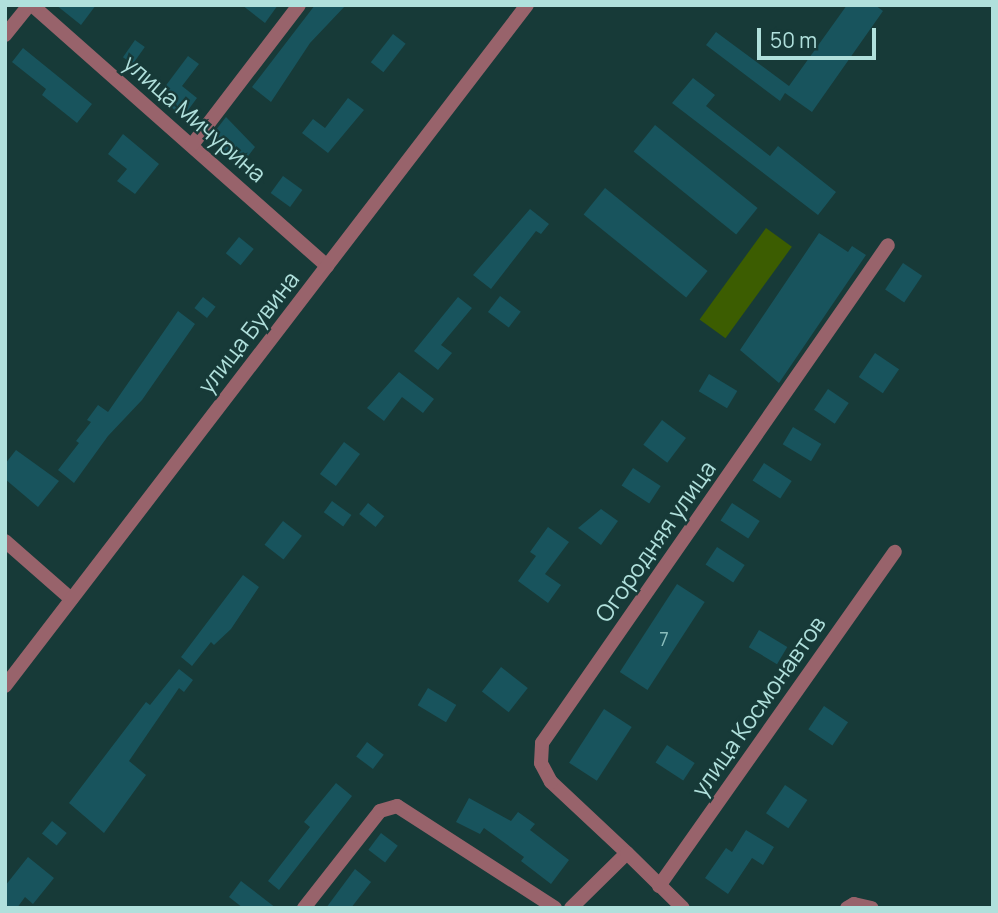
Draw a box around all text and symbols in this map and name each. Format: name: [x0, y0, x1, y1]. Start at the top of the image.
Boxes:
scale bar: [760, 14, 879, 58]
text: 50 m: [770, 26, 817, 54]
street label: улица Мичурина: [118, 49, 272, 187]
street label: улица Бувина: [192, 265, 304, 399]
street label: Огородняя улица: [589, 455, 721, 627]
street label: улица Космонавтов: [685, 610, 831, 802]
house number: 7: [659, 629, 669, 651]

